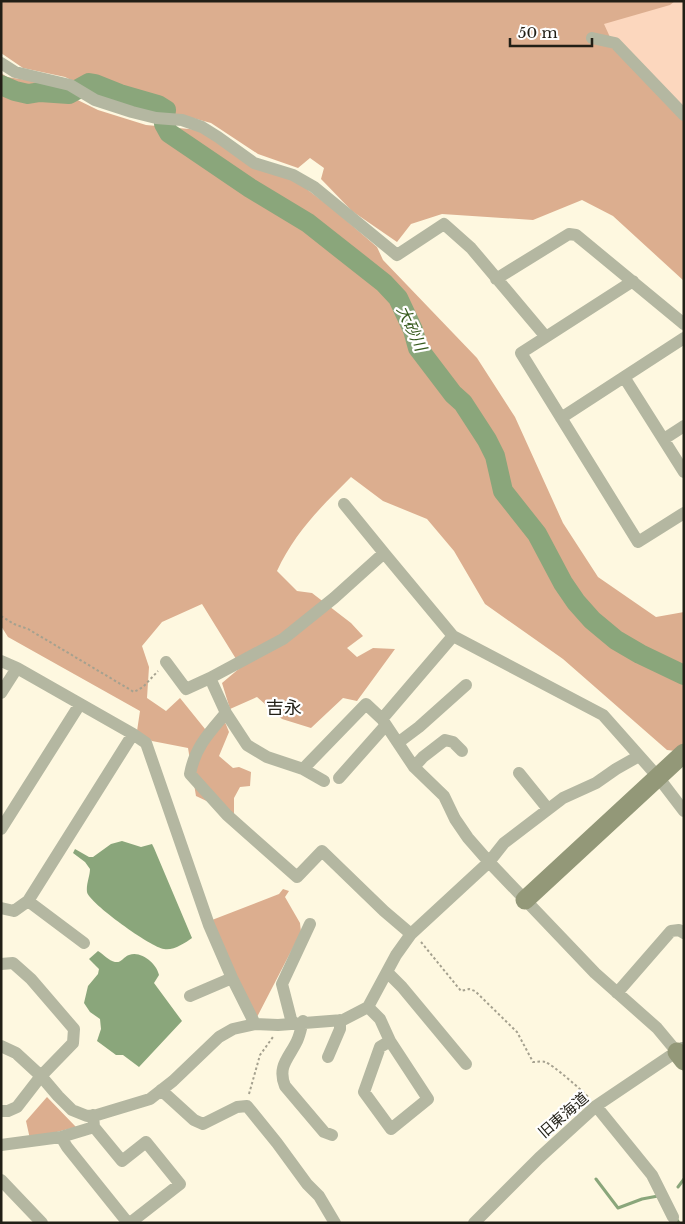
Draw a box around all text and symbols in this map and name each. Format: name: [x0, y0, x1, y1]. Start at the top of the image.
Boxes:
scale bar: [510, 15, 592, 47]
text: 50 m: [518, 23, 558, 42]
water label: 大砂川: [393, 302, 432, 356]
district label: 吉永: [266, 697, 302, 719]
street label: 旧東海道: [534, 1088, 592, 1142]

